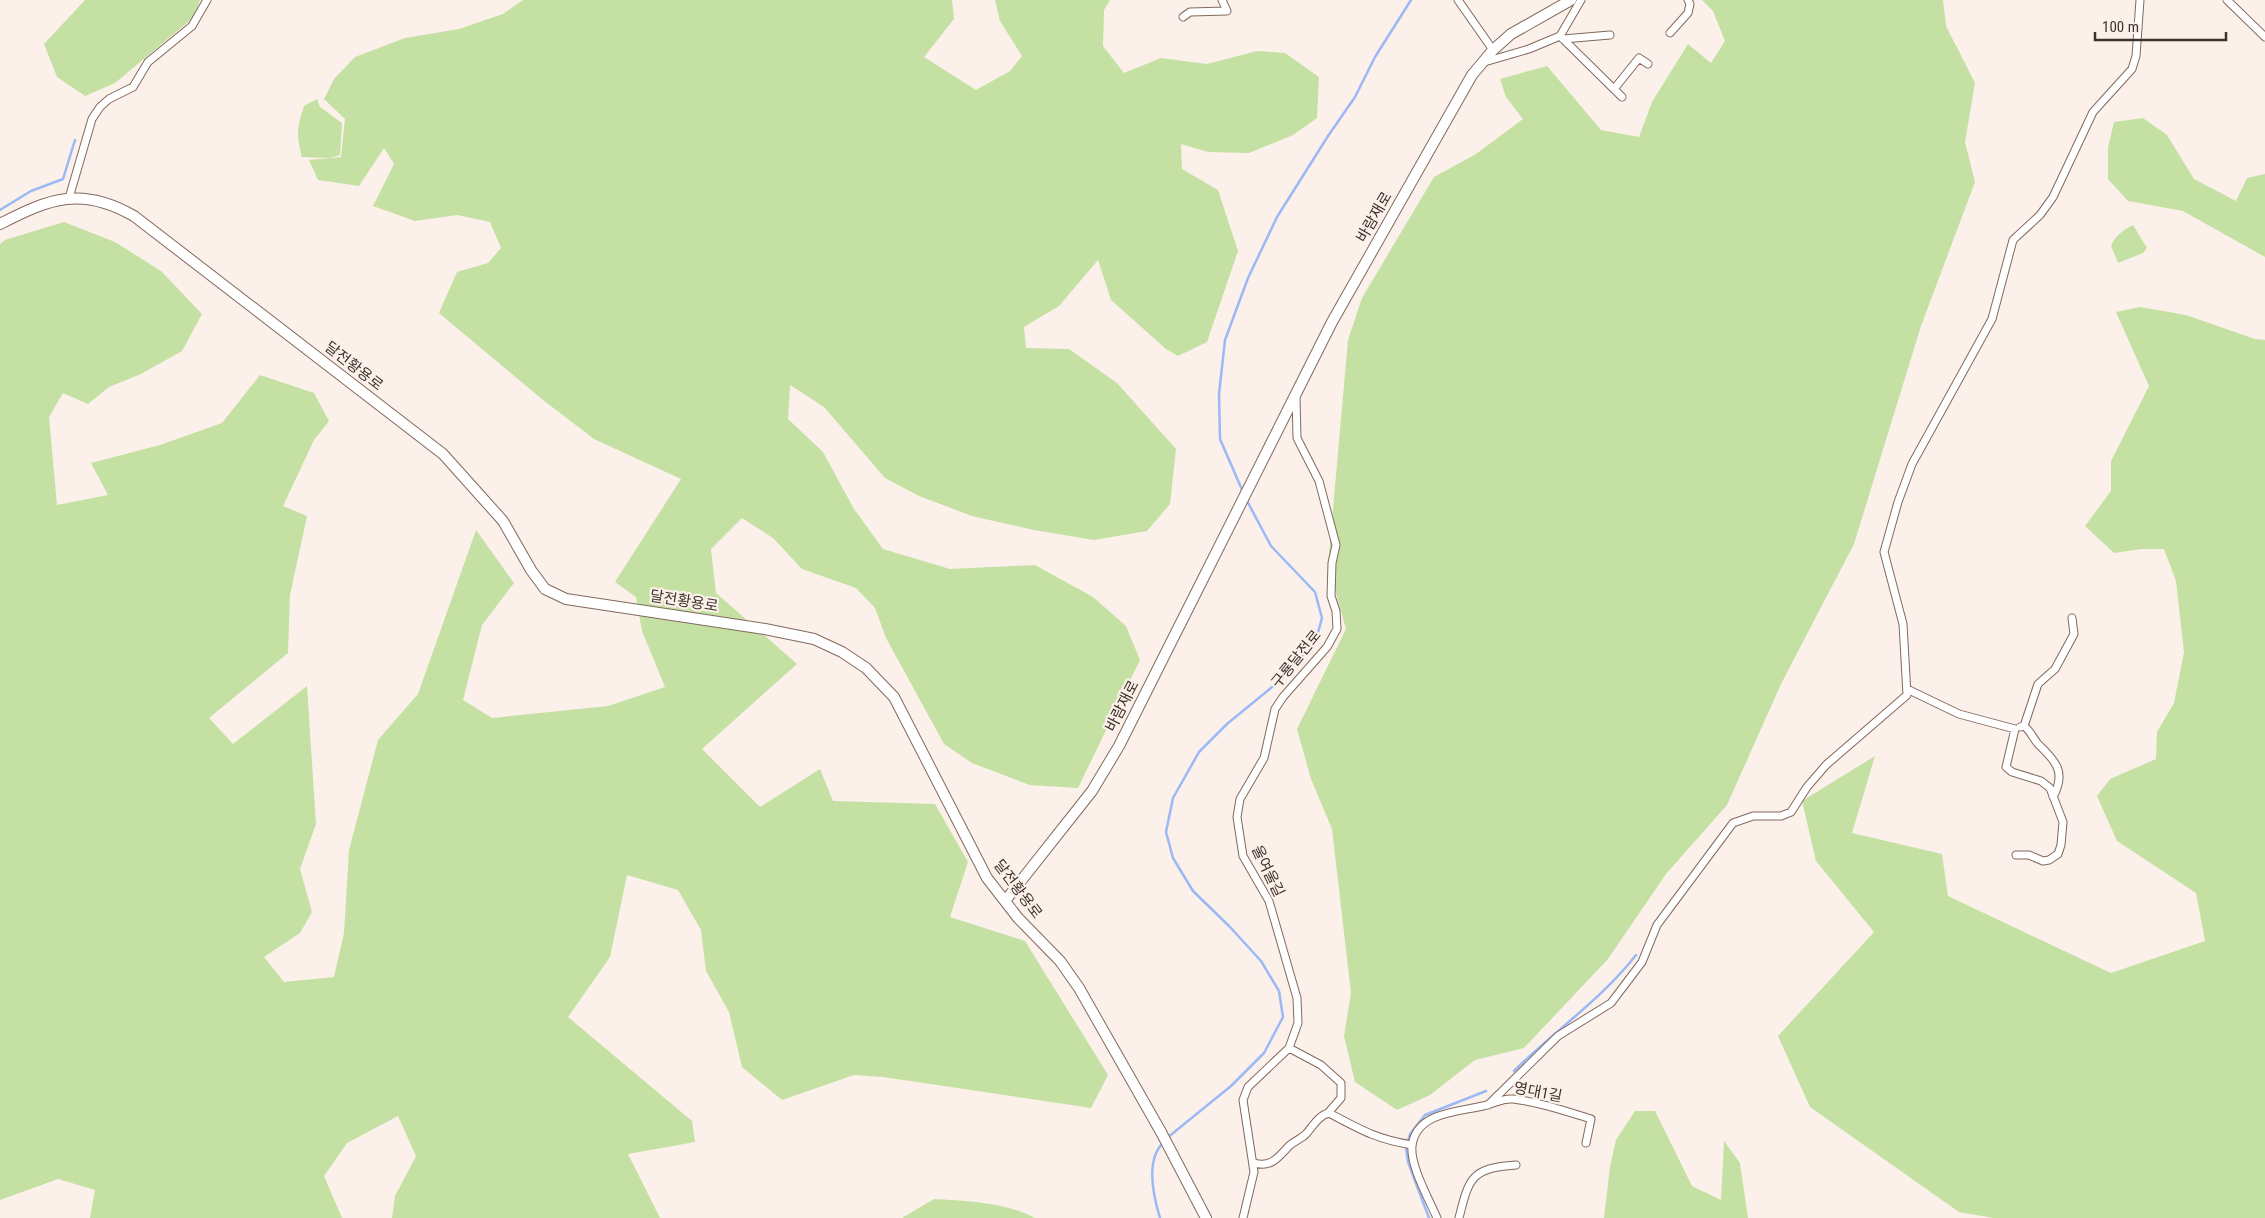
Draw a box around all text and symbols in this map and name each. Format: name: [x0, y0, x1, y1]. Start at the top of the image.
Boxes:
scale bar: [2095, 10, 2226, 42]
text: 100 m: [2102, 18, 2139, 36]
street label: 바람재로: [1352, 189, 1396, 245]
street label: 달전황용로: [321, 338, 387, 394]
street label: 달전황용로: [649, 587, 719, 615]
street label: 구룡달전로: [1267, 627, 1325, 691]
street label: 바람재로: [1101, 677, 1143, 735]
street label: 울여울길: [1248, 842, 1288, 900]
street label: 달전황용로: [990, 856, 1046, 922]
street label: 영대1길: [1512, 1079, 1564, 1105]

